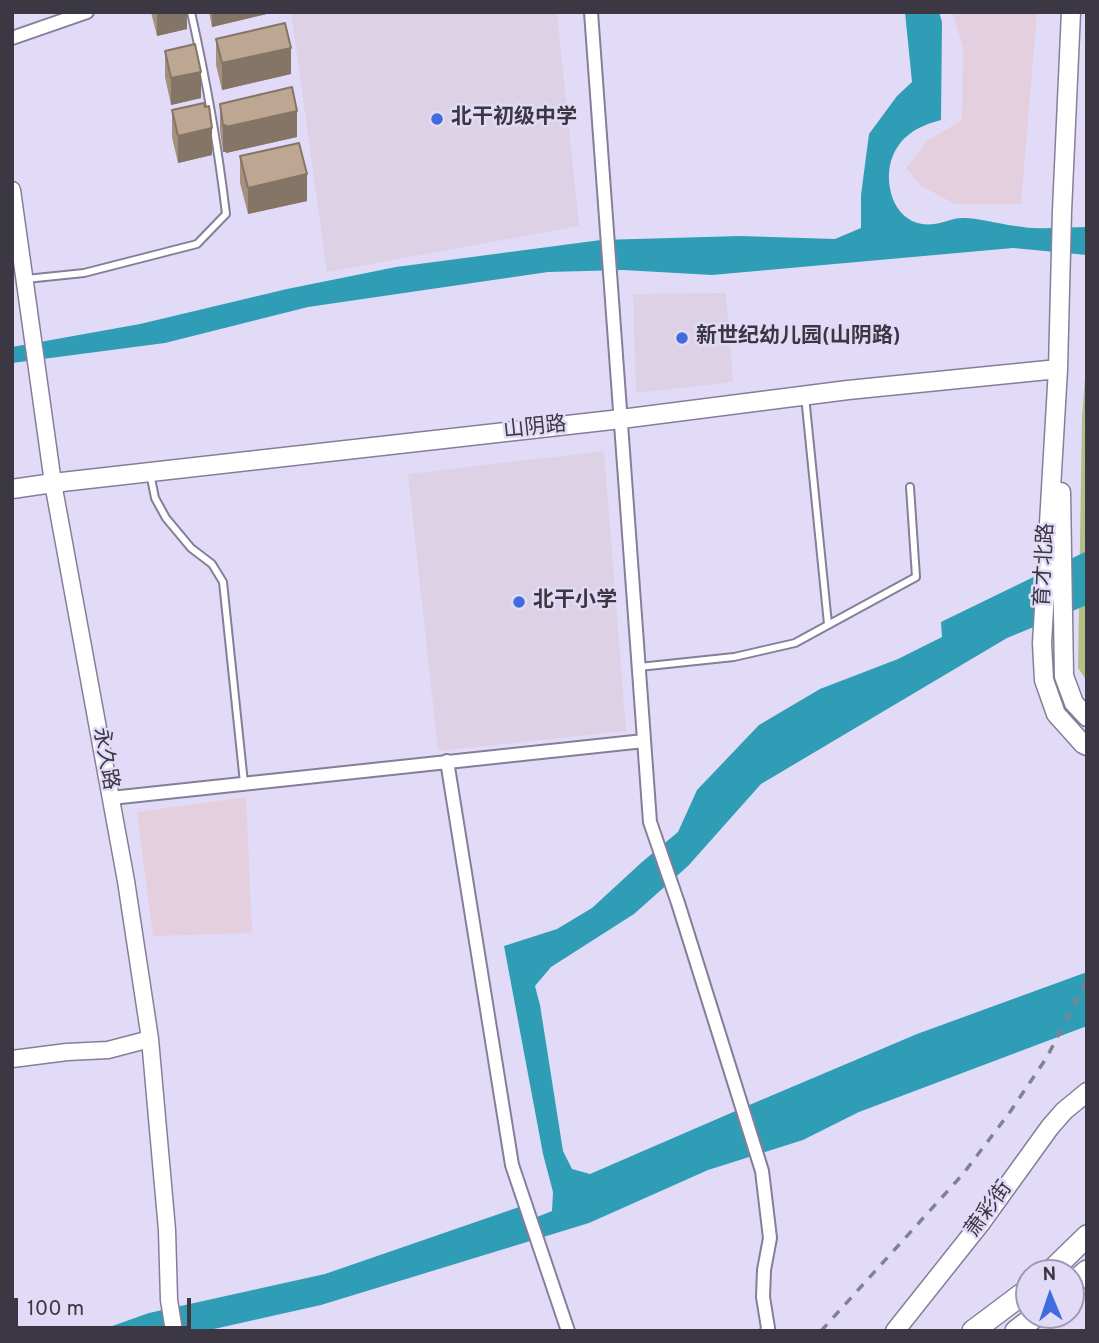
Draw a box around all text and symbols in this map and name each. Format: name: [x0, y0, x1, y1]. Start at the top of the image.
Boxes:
place label: 北干初级中学: [451, 106, 577, 132]
marker: 北干初级中学: [429, 111, 445, 127]
place label: 新世纪幼儿园(山阴路): [696, 325, 901, 351]
marker: 新世纪幼儿园(山阴路): [674, 330, 690, 346]
street label: 山阴路: [502, 413, 568, 445]
street label: 育才北路: [1031, 522, 1061, 608]
place label: 北干小学: [533, 589, 617, 615]
marker: 北干小学: [511, 594, 527, 610]
street label: 永久路: [86, 726, 122, 792]
street label: 萧彩街: [961, 1177, 1019, 1243]
north arrow: [1015, 1259, 1085, 1329]
text: N: [1042, 1263, 1057, 1287]
scale bar: [18, 1284, 194, 1328]
text: 100 m: [27, 1296, 84, 1323]

